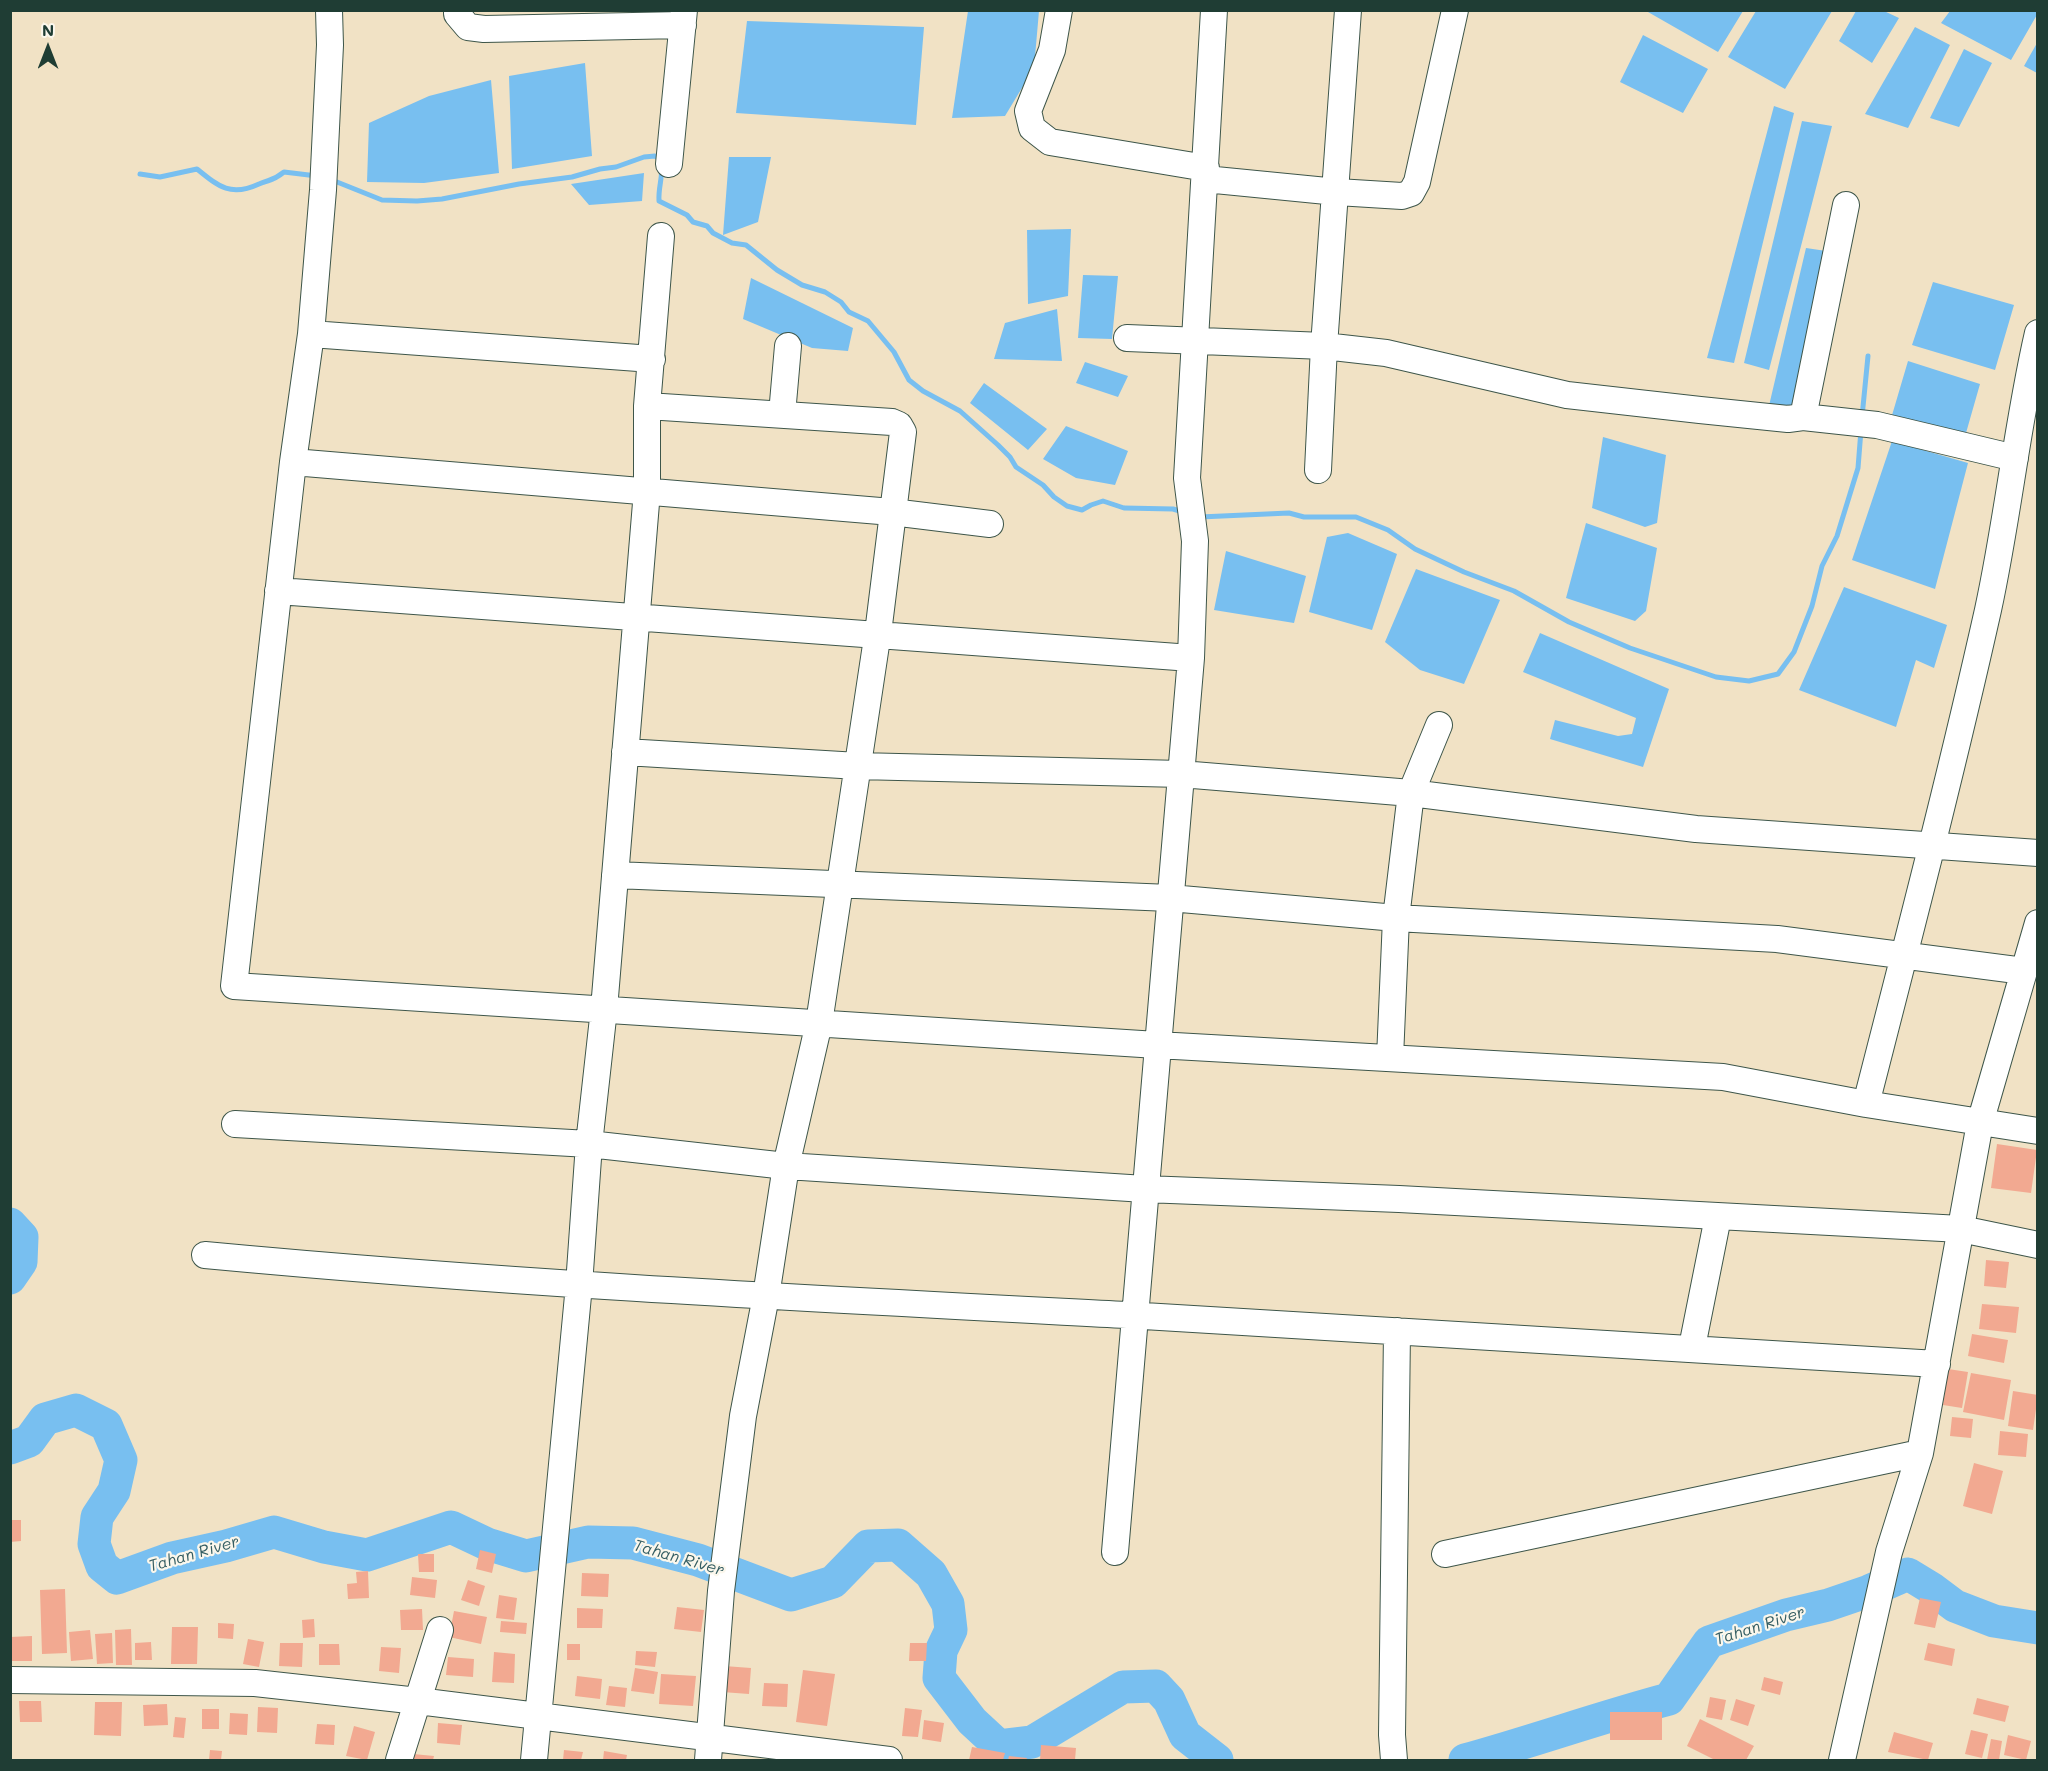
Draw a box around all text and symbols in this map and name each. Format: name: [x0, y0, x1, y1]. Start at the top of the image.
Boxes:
north arrow: [18, 18, 78, 78]
text: N: [42, 19, 54, 40]
water label: Tahan River: [146, 1532, 242, 1576]
water label: Tahan River: [631, 1536, 727, 1580]
water label: Tahan River: [1713, 1602, 1807, 1650]

